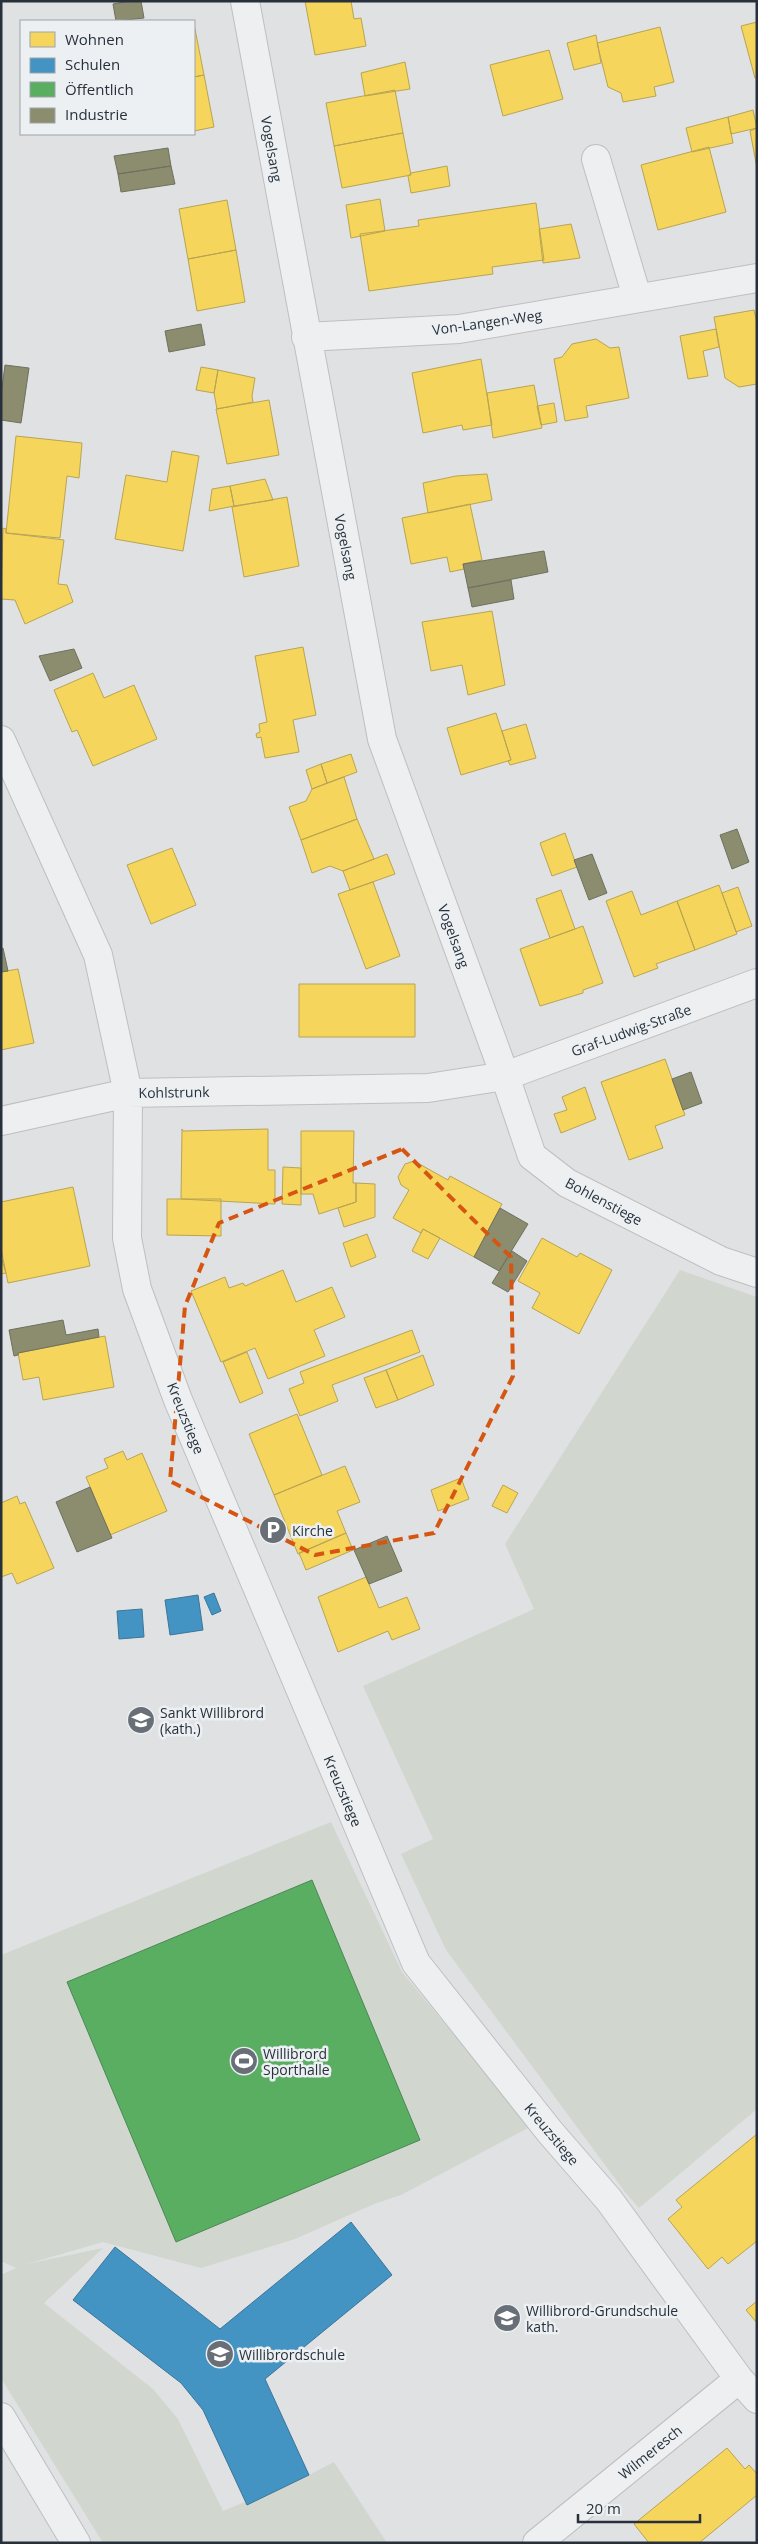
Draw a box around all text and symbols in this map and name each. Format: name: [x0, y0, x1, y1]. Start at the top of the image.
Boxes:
legend: [20, 20, 195, 135]
text: Wohnen: [65, 29, 124, 49]
text: Schulen: [65, 54, 120, 74]
text: Öffentlich: [65, 79, 134, 99]
text: Industrie: [65, 104, 128, 124]
street label: Vogelsang: [257, 115, 287, 184]
street label: Von-Langen-Weg: [431, 305, 543, 339]
street label: Vogelsang: [330, 513, 362, 582]
street label: Vogelsang: [434, 902, 474, 971]
street label: Graf-Ludwig-Straße: [568, 999, 694, 1061]
street label: Kohlstrunk: [138, 1082, 210, 1102]
street label: Bohlenstiege: [562, 1173, 646, 1229]
street label: Kreuzstiege: [163, 1379, 209, 1457]
parking icon: Kirche: [258, 1515, 288, 1545]
place label: Kirche: [292, 1521, 333, 1540]
place label: Sankt Willibrord (kath.): [160, 1703, 264, 1738]
school or university icon: Sankt Willibrord (kath.): [126, 1705, 156, 1735]
street label: Kreuzstiege: [319, 1752, 367, 1830]
place label: Willibrord Sporthalle: [263, 2044, 330, 2079]
sports icon: Willibrord Sporthalle: [229, 2046, 259, 2076]
street label: Kreuzstiege: [520, 2099, 584, 2169]
place label: Willibrord-Grundschule kath.: [526, 2301, 678, 2336]
school or university icon: Willibrord-Grundschule kath.: [492, 2303, 522, 2333]
school or university icon: Willibrordschule: [205, 2339, 235, 2369]
place label: Willibrordschule: [239, 2345, 345, 2364]
street label: Wilmeresch: [614, 2421, 686, 2483]
scale bar: [578, 2492, 700, 2524]
text: 20 m: [586, 2498, 621, 2518]

